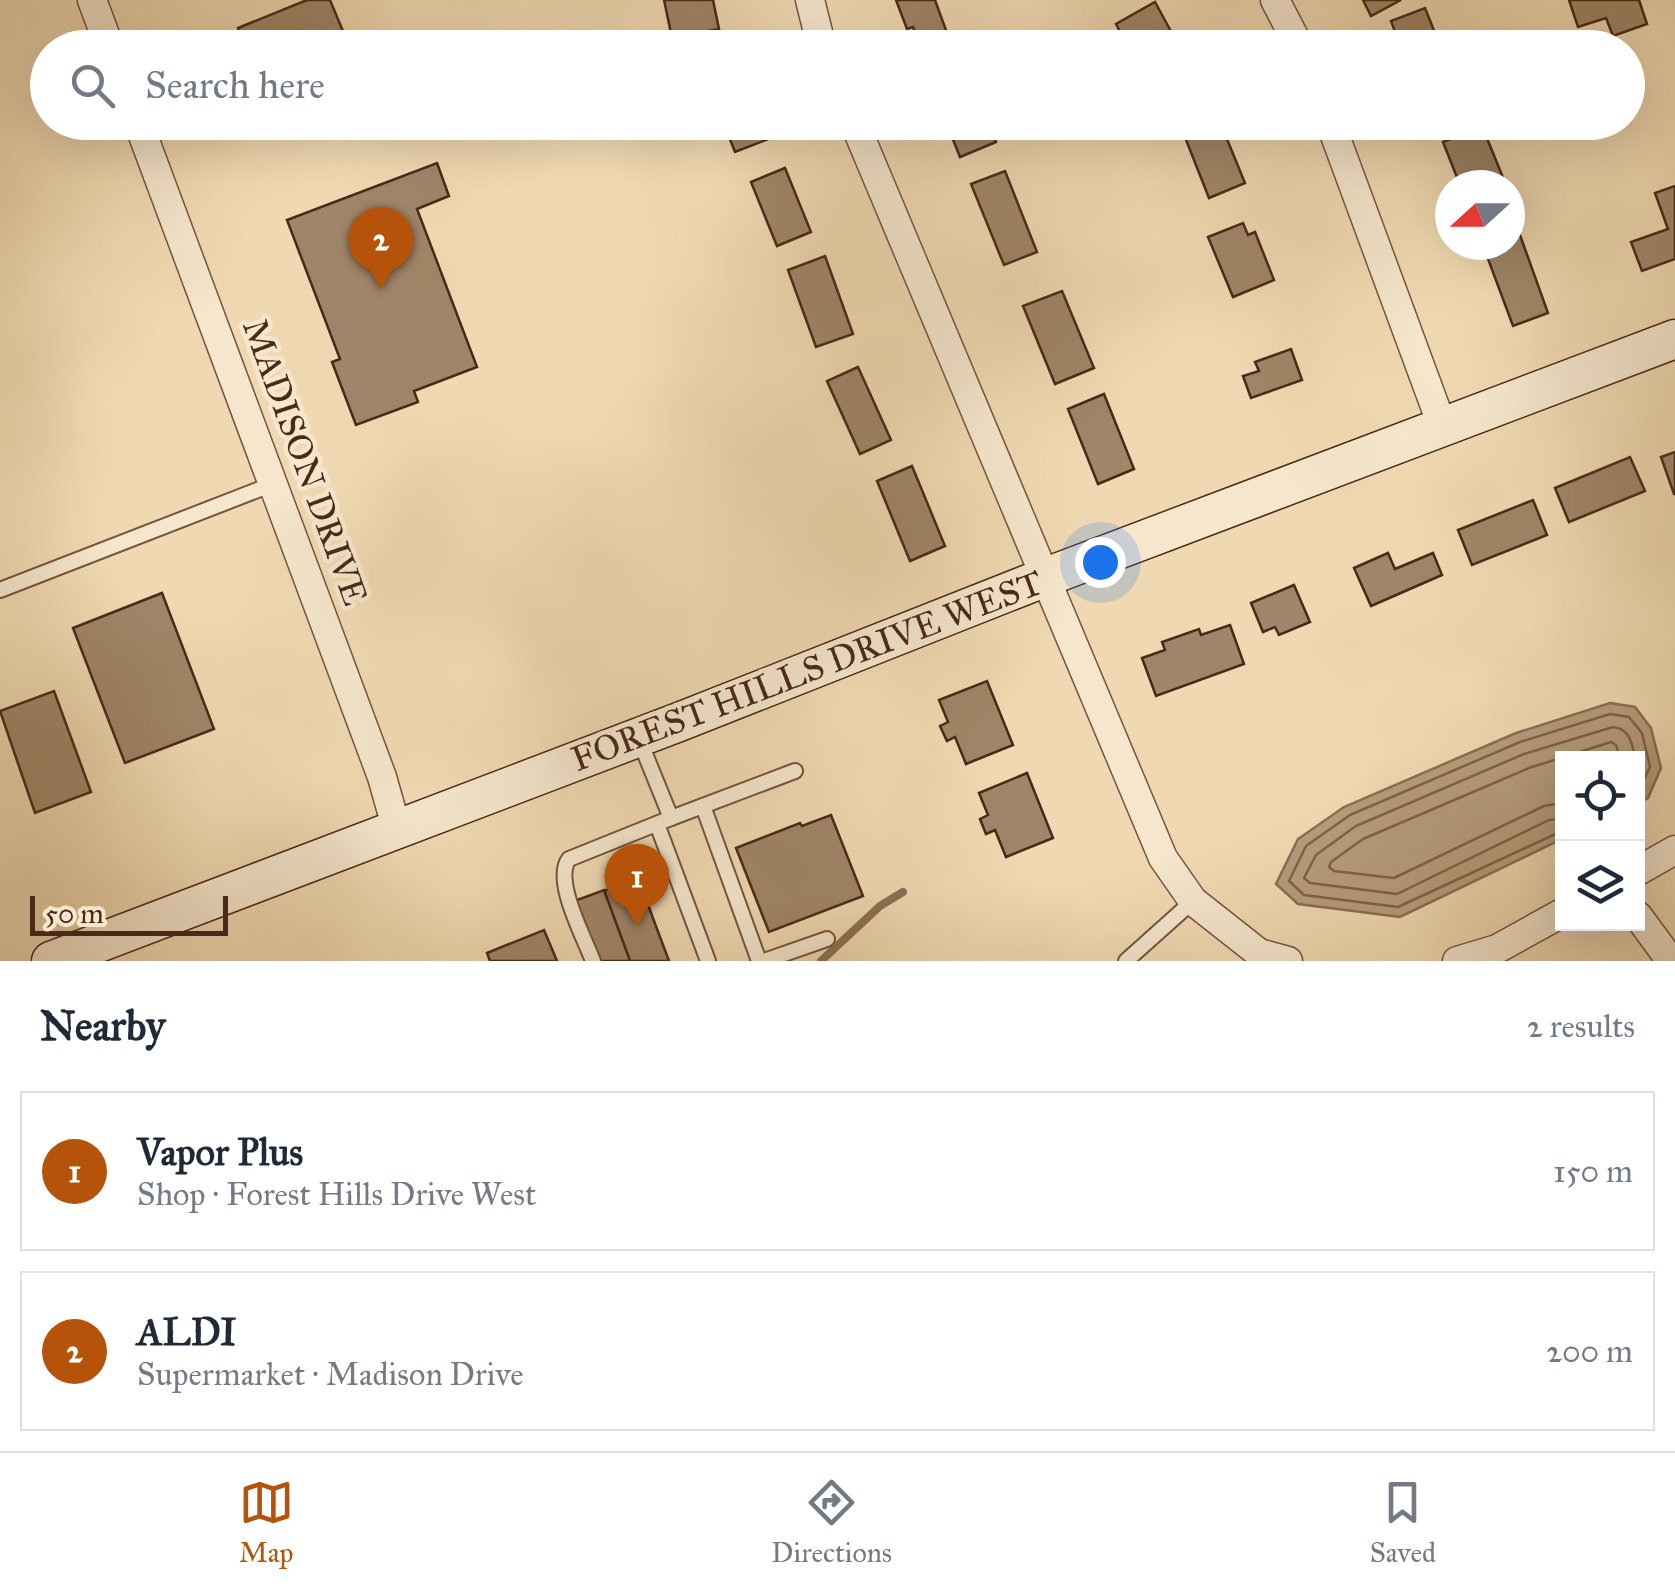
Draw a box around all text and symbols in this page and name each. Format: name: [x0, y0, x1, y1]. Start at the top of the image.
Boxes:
search box: [30, 30, 1645, 140]
icon: search: [65, 58, 120, 113]
text: Search here: [145, 62, 325, 108]
north arrow: [1435, 170, 1525, 260]
pin: 2: [348, 206, 414, 289]
street label: MADISON DRIVE: [233, 313, 377, 611]
your location: [1075, 537, 1126, 588]
street label: FOREST HILLS DRIVE WEST: [565, 561, 1049, 781]
map controls: [1555, 751, 1645, 931]
button: locate: [1555, 751, 1645, 841]
button: layers: [1555, 841, 1645, 931]
pin: 1: [604, 844, 670, 926]
scale bar: [30, 891, 228, 936]
text: 50 m: [45, 896, 104, 931]
text: Nearby: [40, 1000, 165, 1052]
text: 2 results: [1527, 1007, 1635, 1046]
text: Vapor Plus: [137, 1129, 303, 1175]
text: 1: [68, 1152, 81, 1191]
text: 150 m: [1553, 1152, 1633, 1191]
text: Shop · Forest Hills Drive West: [137, 1175, 536, 1214]
text: ALDI: [137, 1309, 236, 1355]
text: 2: [67, 1332, 82, 1371]
text: 200 m: [1546, 1332, 1633, 1371]
text: Supermarket · Madison Drive: [137, 1355, 524, 1394]
tab: Map: [239, 1475, 294, 1570]
tab: Directions: [771, 1475, 892, 1570]
tab: Saved: [1370, 1475, 1436, 1570]

